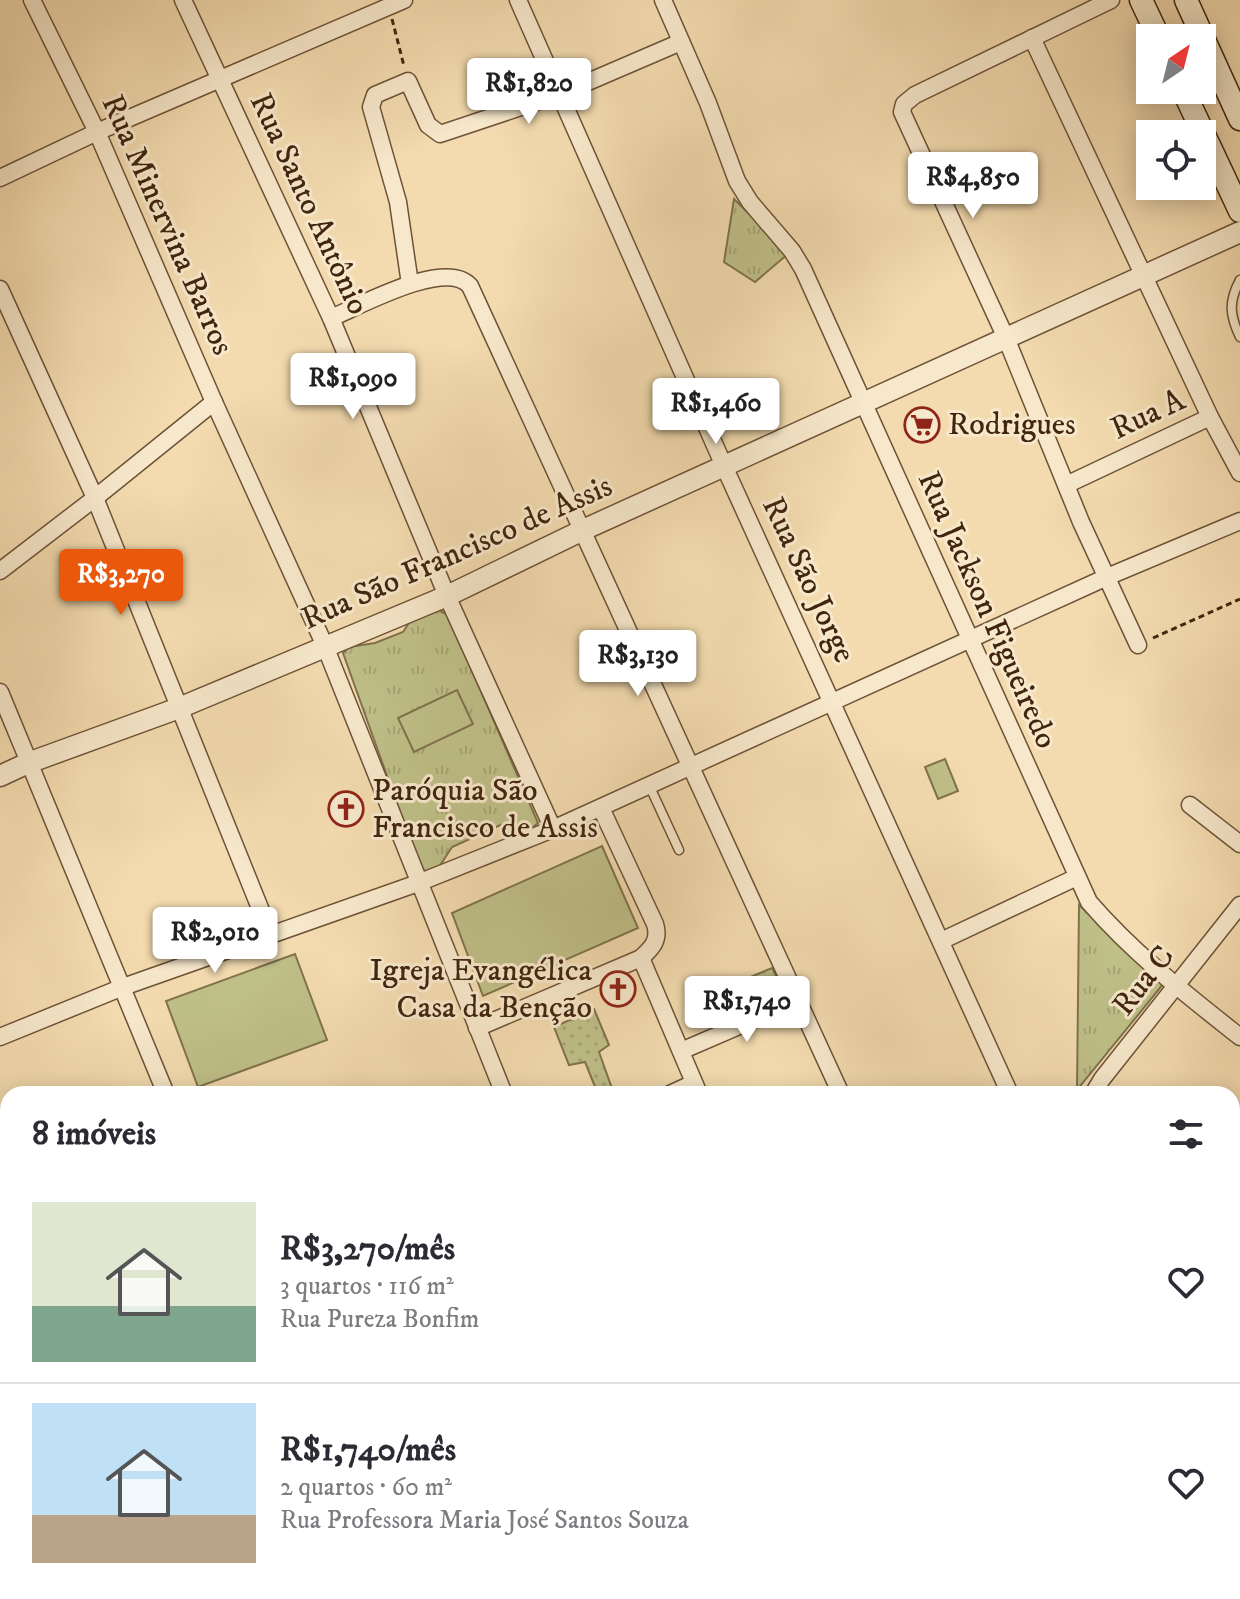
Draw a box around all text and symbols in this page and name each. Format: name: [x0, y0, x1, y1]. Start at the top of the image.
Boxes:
north arrow: [1136, 24, 1216, 104]
map controls: [1136, 24, 1216, 200]
pin: R$1,820: [455, 58, 603, 126]
text: R$1,820: [485, 67, 573, 100]
street label: Rua Santo Antônio: [240, 87, 378, 321]
street label: Rua Minervina Barros: [92, 89, 242, 361]
button: locate: [1136, 120, 1216, 200]
pin: R$4,850: [899, 152, 1047, 220]
text: R$4,850: [926, 161, 1020, 194]
pin: R$1,090: [279, 353, 427, 421]
text: R$1,090: [309, 362, 397, 395]
pin: R$1,460: [642, 378, 790, 446]
street label: Rua A: [1104, 380, 1192, 450]
text: R$1,460: [670, 387, 762, 420]
place label: Rodrigues: [948, 405, 1076, 445]
supermarket icon: Rodrigues: [903, 406, 941, 444]
street label: Rua Jackson Figueiredo: [908, 465, 1066, 755]
street label: Rua São Francisco de Assis: [295, 466, 619, 640]
street label: Rua São Jorge: [752, 491, 864, 669]
pin: R$3,270: [47, 549, 195, 617]
text: R$3,270: [77, 558, 165, 591]
pin: R$3,130: [564, 630, 712, 698]
text: R$3,130: [597, 639, 679, 672]
place label: Paróquia São Francisco de Assis: [372, 771, 598, 848]
church icon: Paróquia São Francisco de Assis: [327, 790, 365, 828]
pin: R$2,010: [141, 907, 289, 975]
text: R$2,010: [171, 916, 259, 949]
street label: Rua C: [1104, 938, 1184, 1024]
place label: Igreja Evangélica Casa da Benção: [369, 951, 592, 1028]
church icon: Igreja Evangélica Casa da Benção: [599, 970, 637, 1008]
pin: R$1,740: [673, 976, 821, 1044]
text: R$1,740: [703, 985, 791, 1018]
icon: filters: [1164, 1112, 1208, 1156]
text: 8 imóveis: [32, 1113, 156, 1155]
text: R$3,270/mês: [280, 1228, 455, 1270]
icon: home: [96, 1234, 192, 1330]
icon: heart: [1164, 1260, 1208, 1304]
text: 3 quartos · 116 m²: [280, 1270, 454, 1303]
text: Rua Pureza Bonfim: [280, 1303, 479, 1336]
text: R$1,740/mês: [280, 1429, 456, 1471]
icon: home: [96, 1435, 192, 1531]
icon: heart: [1164, 1461, 1208, 1505]
text: 2 quartos · 60 m²: [280, 1471, 452, 1504]
text: Rua Professora Maria José Santos Souza: [280, 1504, 689, 1537]

